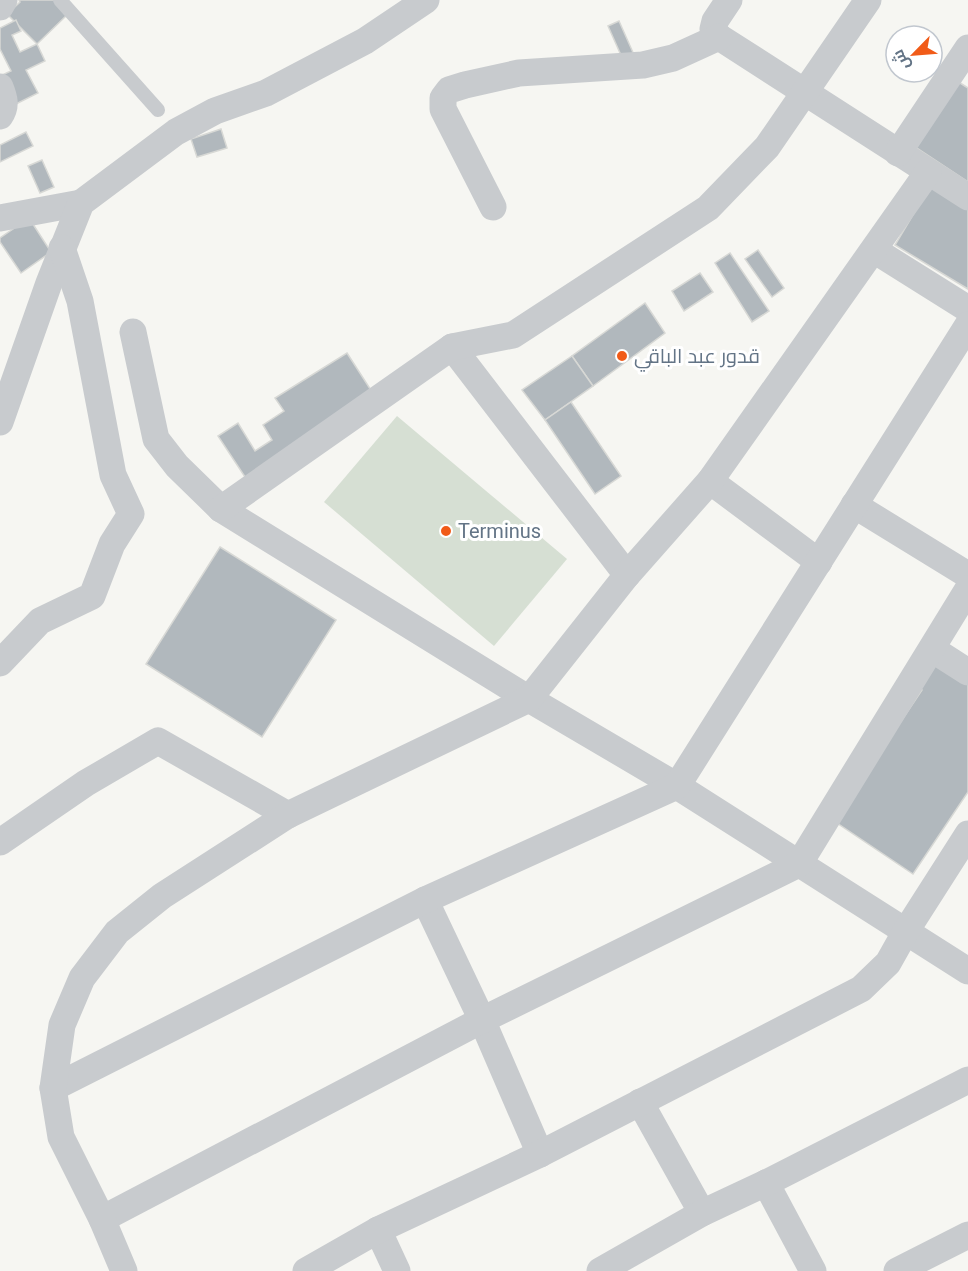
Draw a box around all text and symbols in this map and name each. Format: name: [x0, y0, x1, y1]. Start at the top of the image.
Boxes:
north arrow: [884, 24, 944, 84]
text: ش: [888, 47, 914, 73]
place label: قدور عبد الباقي: [634, 344, 760, 372]
marker: قدور عبد الباقي: [615, 349, 629, 363]
place label: Terminus: [458, 519, 541, 543]
marker: Terminus: [439, 524, 453, 538]

